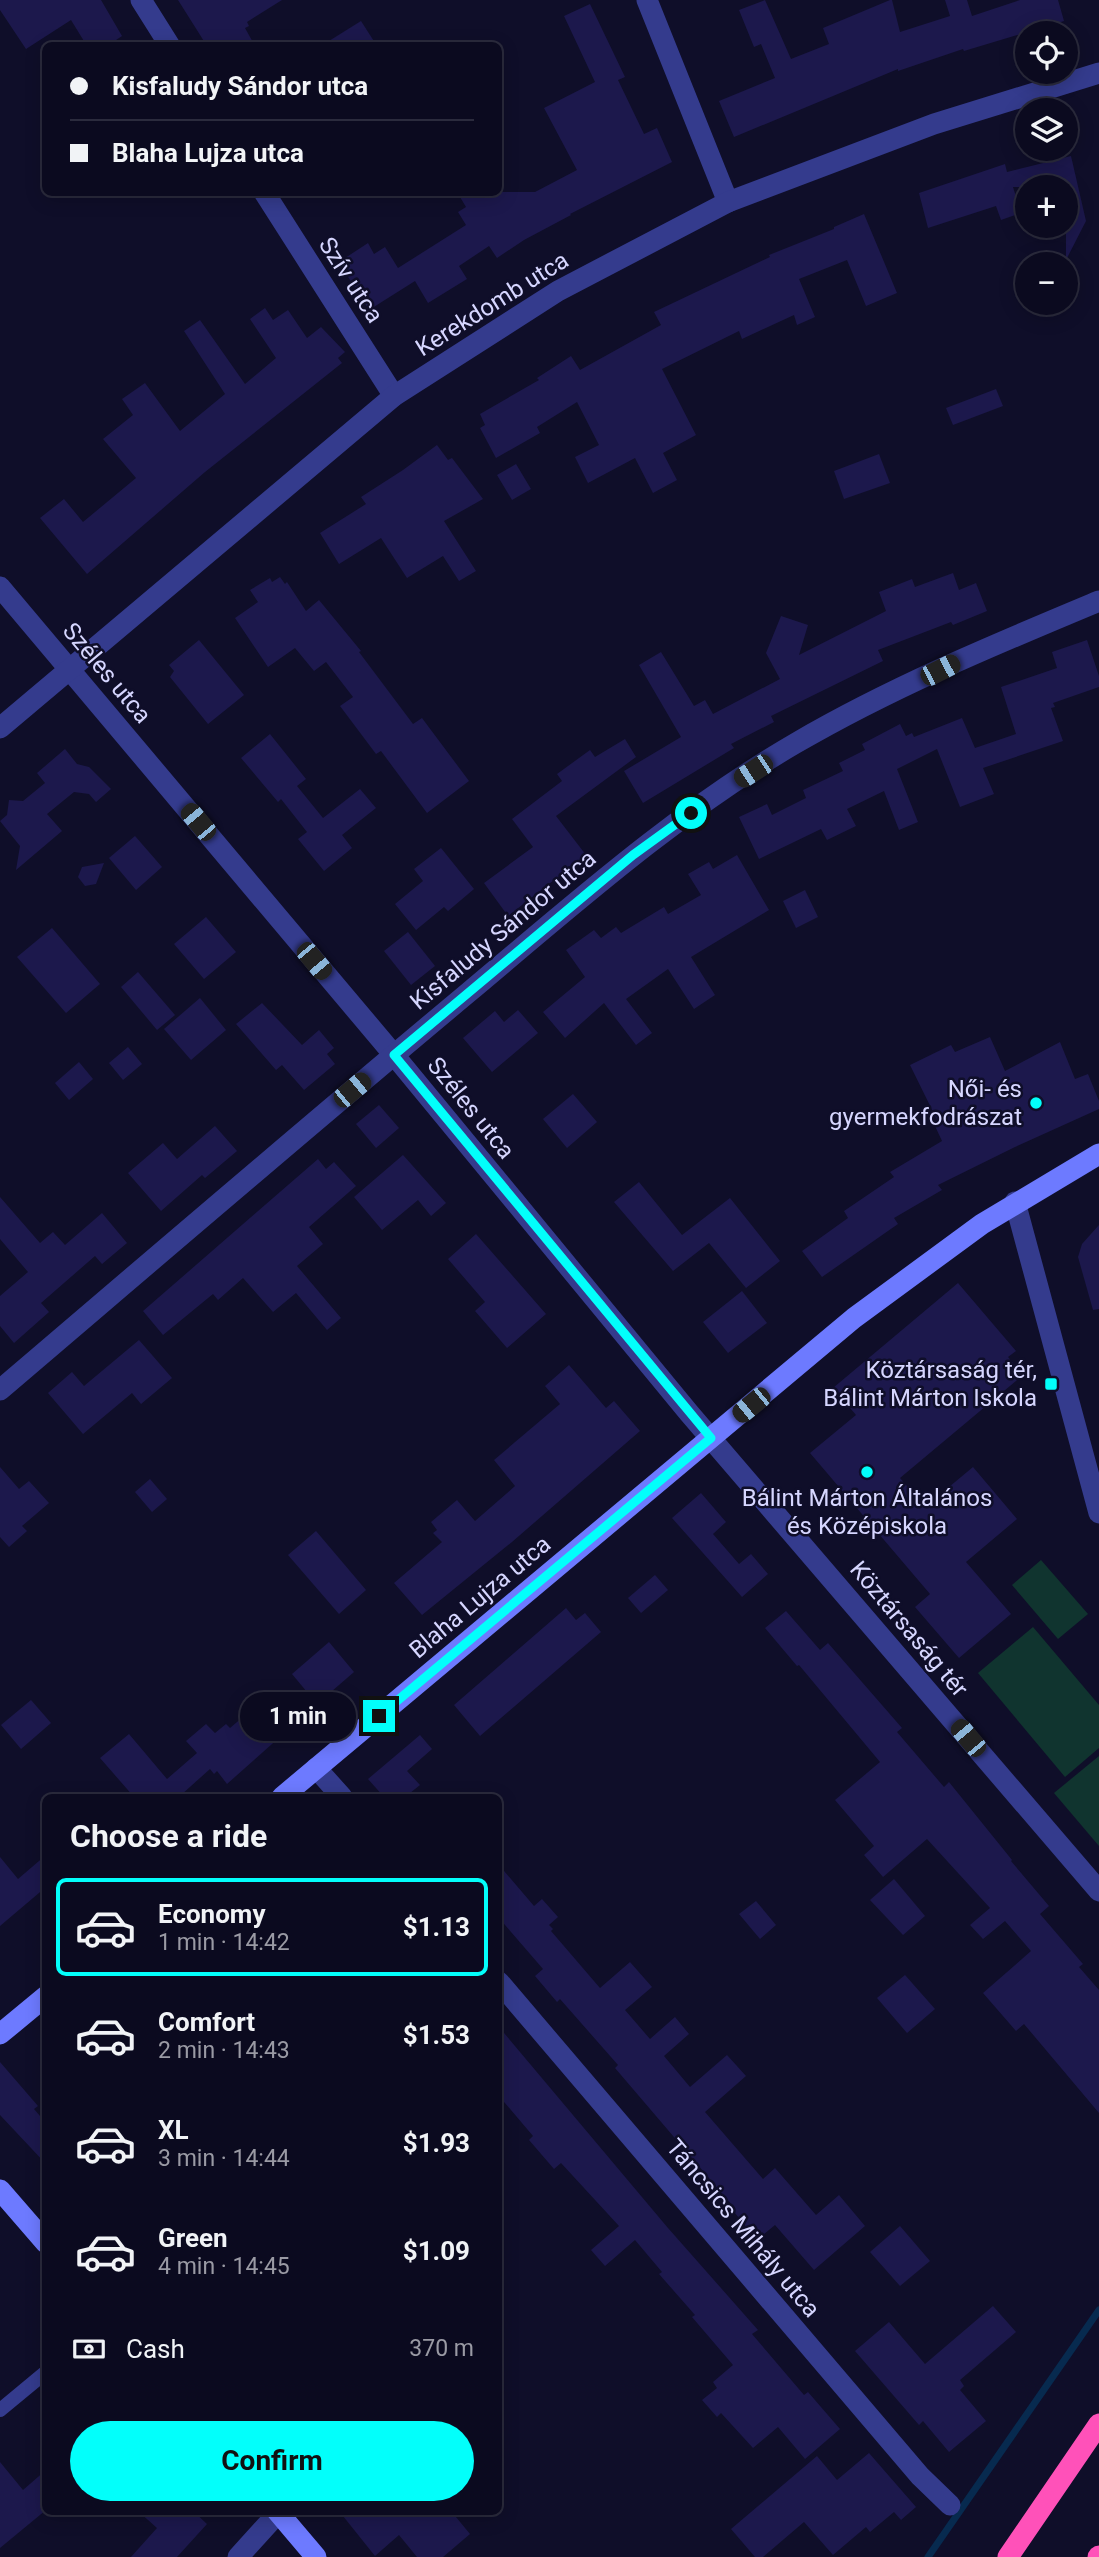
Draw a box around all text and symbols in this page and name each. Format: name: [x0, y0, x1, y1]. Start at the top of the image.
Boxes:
map controls: [1015, 21, 1078, 315]
button: locate: [1015, 21, 1078, 84]
text: Kisfaludy Sándor utca: [112, 71, 368, 101]
button: layers: [1015, 98, 1078, 161]
text: Blaha Lujza utca: [112, 138, 304, 168]
button: +: [1015, 175, 1078, 238]
street label: Szív utca: [313, 232, 389, 328]
street label: Kerekdomb utca: [411, 246, 573, 362]
button: −: [1015, 252, 1078, 315]
street label: Széles utca: [57, 617, 157, 729]
car: [917, 651, 964, 689]
car: [730, 751, 777, 791]
route start: [675, 797, 707, 829]
car: [177, 799, 220, 845]
street label: Kisfaludy Sándor utca: [405, 844, 601, 1016]
car: [293, 938, 336, 984]
street label: Széles utca: [422, 1052, 520, 1164]
car: [330, 1068, 375, 1112]
place label: Női- és gyermekfodrászat: [829, 1075, 1022, 1131]
marker: Női- és gyermekfodrászat: [1028, 1095, 1044, 1111]
place label: Köztársaság tér, Bálint Márton Iskola: [823, 1356, 1037, 1412]
marker: Köztársaság tér, Bálint Márton Iskola: [1043, 1376, 1059, 1392]
car: [729, 1384, 774, 1426]
marker: Bálint Márton Általános és Középiskola: [859, 1464, 875, 1480]
place label: Bálint Márton Általános és Középiskola: [742, 1484, 992, 1540]
street label: Blaha Lujza utca: [404, 1530, 556, 1664]
street label: Köztársaság tér: [844, 1556, 974, 1702]
callout: 1 min: [239, 1692, 354, 1740]
route end: [363, 1700, 395, 1732]
text: 1 min: [269, 1703, 327, 1730]
car: [947, 1715, 990, 1761]
text: Choose a ride: [70, 1817, 267, 1855]
icon: car: [74, 1896, 137, 1959]
text: Economy: [158, 1899, 265, 1929]
text: $1.13: [403, 1912, 470, 1942]
text: 1 min · 14:42: [158, 1929, 290, 1956]
icon: car: [74, 2004, 137, 2067]
text: Comfort: [158, 2007, 255, 2037]
text: $1.53: [403, 2020, 470, 2050]
text: 2 min · 14:43: [158, 2037, 290, 2064]
icon: car: [74, 2112, 137, 2175]
text: XL: [158, 2115, 189, 2145]
text: $1.93: [403, 2128, 470, 2158]
street label: Táncsics Mihály utca: [660, 2133, 826, 2323]
text: 3 min · 14:44: [158, 2145, 290, 2172]
icon: car: [74, 2220, 137, 2283]
text: Green: [158, 2223, 228, 2253]
text: $1.09: [403, 2236, 470, 2266]
text: 4 min · 14:45: [158, 2253, 290, 2280]
icon: cash: [70, 2330, 108, 2368]
text: Cash: [126, 2334, 185, 2364]
text: 370 m: [409, 2335, 474, 2362]
button: Confirm: [70, 2421, 474, 2501]

